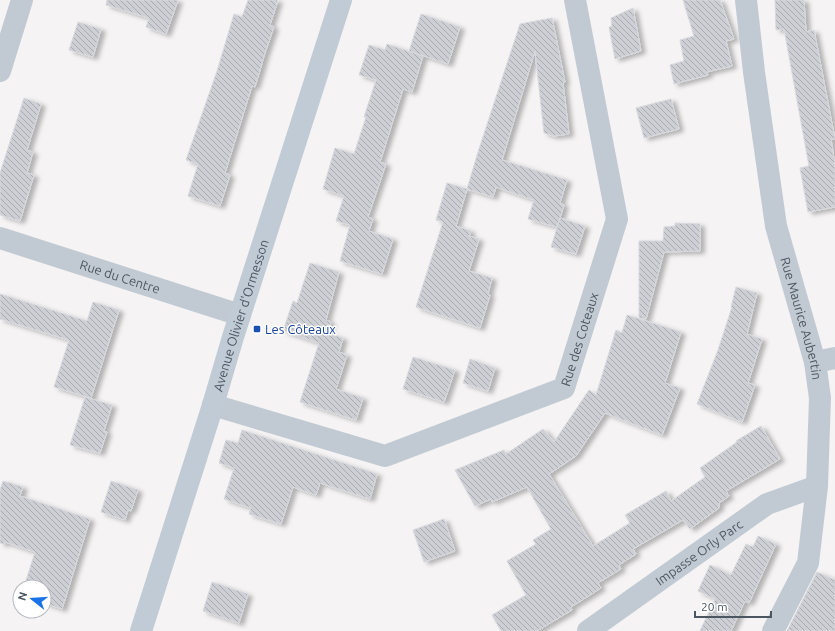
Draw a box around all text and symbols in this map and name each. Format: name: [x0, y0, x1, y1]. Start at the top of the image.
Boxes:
street label: Avenue Olivier d'Ormesson: [210, 238, 271, 393]
street label: Rue Maurice Aubertin: [778, 255, 824, 381]
street label: Rue du Centre: [78, 257, 162, 296]
street label: Rue des Coteaux: [558, 290, 601, 388]
place label: Les Côteaux: [265, 322, 336, 336]
marker: Les Côteaux: [252, 324, 262, 334]
street label: Impasse Orly Parc: [653, 517, 745, 588]
north arrow: [12, 579, 52, 619]
text: N: [15, 590, 29, 602]
scale bar: [695, 593, 771, 619]
text: 20 m: [701, 600, 728, 613]

